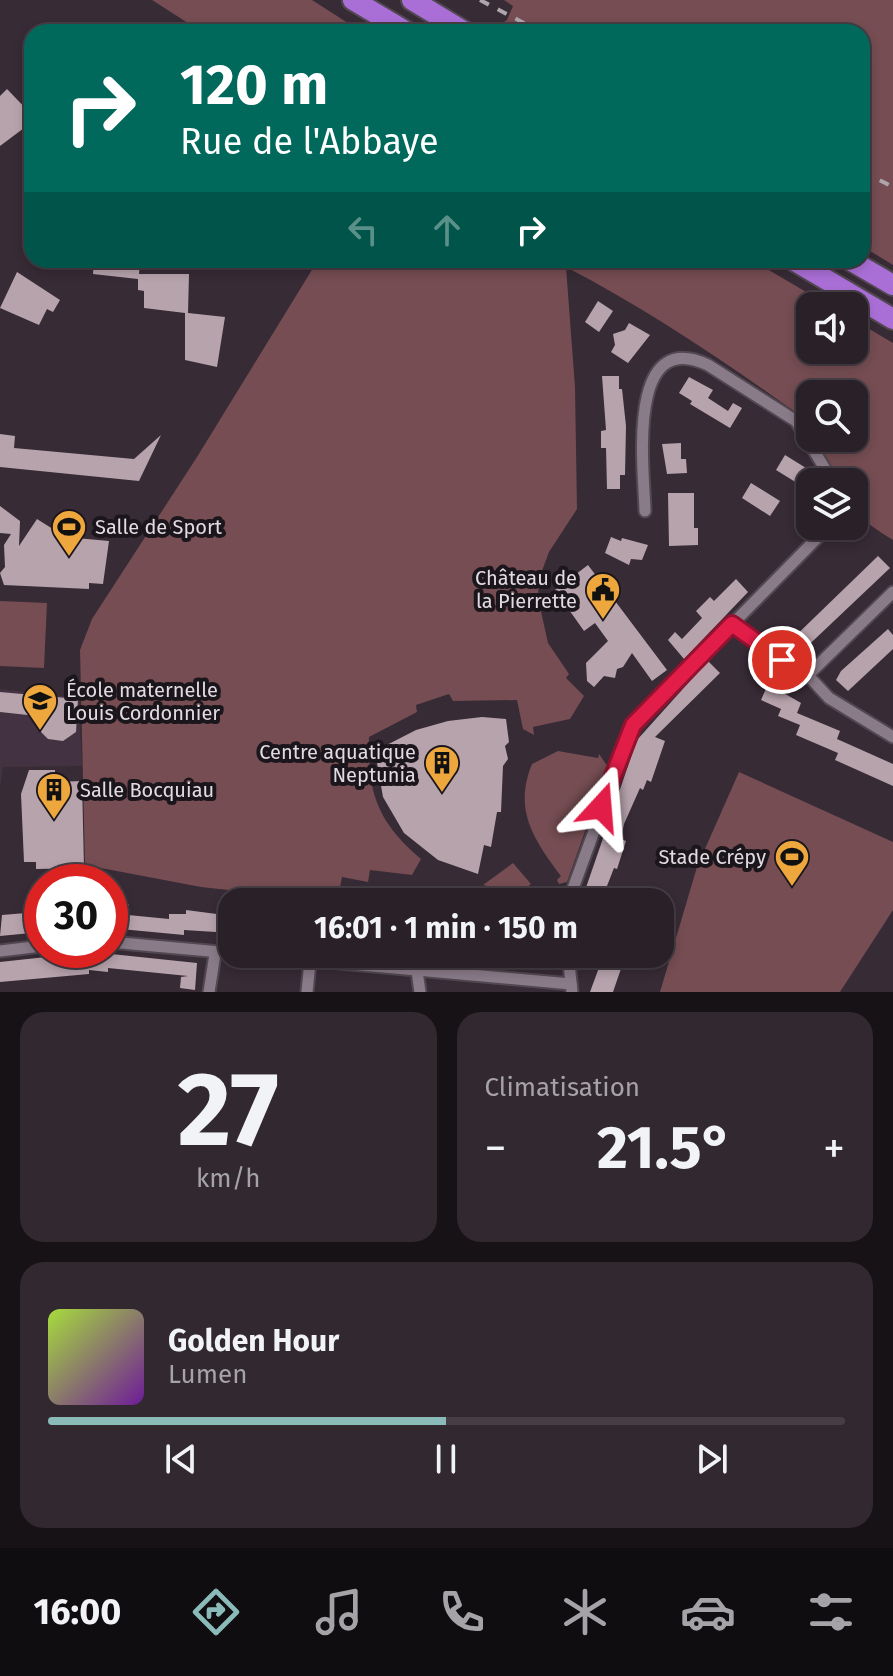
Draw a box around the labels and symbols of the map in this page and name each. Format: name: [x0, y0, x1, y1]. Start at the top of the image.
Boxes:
sports icon: Salle de Sport: [50, 508, 88, 558]
place label: Salle de Sport: [95, 515, 223, 539]
place label: Château de la Pierrette: [475, 566, 577, 613]
public building icon: Château de la Pierrette: [584, 571, 622, 621]
pin: [748, 626, 816, 694]
place label: École maternelle Louis Cordonnier: [66, 678, 220, 725]
school or university icon: École maternelle Louis Cordonnier: [21, 682, 59, 732]
place label: Centre aquatique Neptunia: [259, 740, 416, 787]
building icon: Centre aquatique Neptunia: [423, 744, 461, 794]
position arrow: [559, 765, 643, 849]
building icon: Salle Bocquiau: [35, 771, 73, 821]
place label: Salle Bocquiau: [80, 778, 214, 802]
sports icon: Stade Crépy: [773, 838, 811, 888]
place label: Stade Crépy: [658, 845, 766, 869]
speed limit sign: 30: [24, 864, 128, 968]

